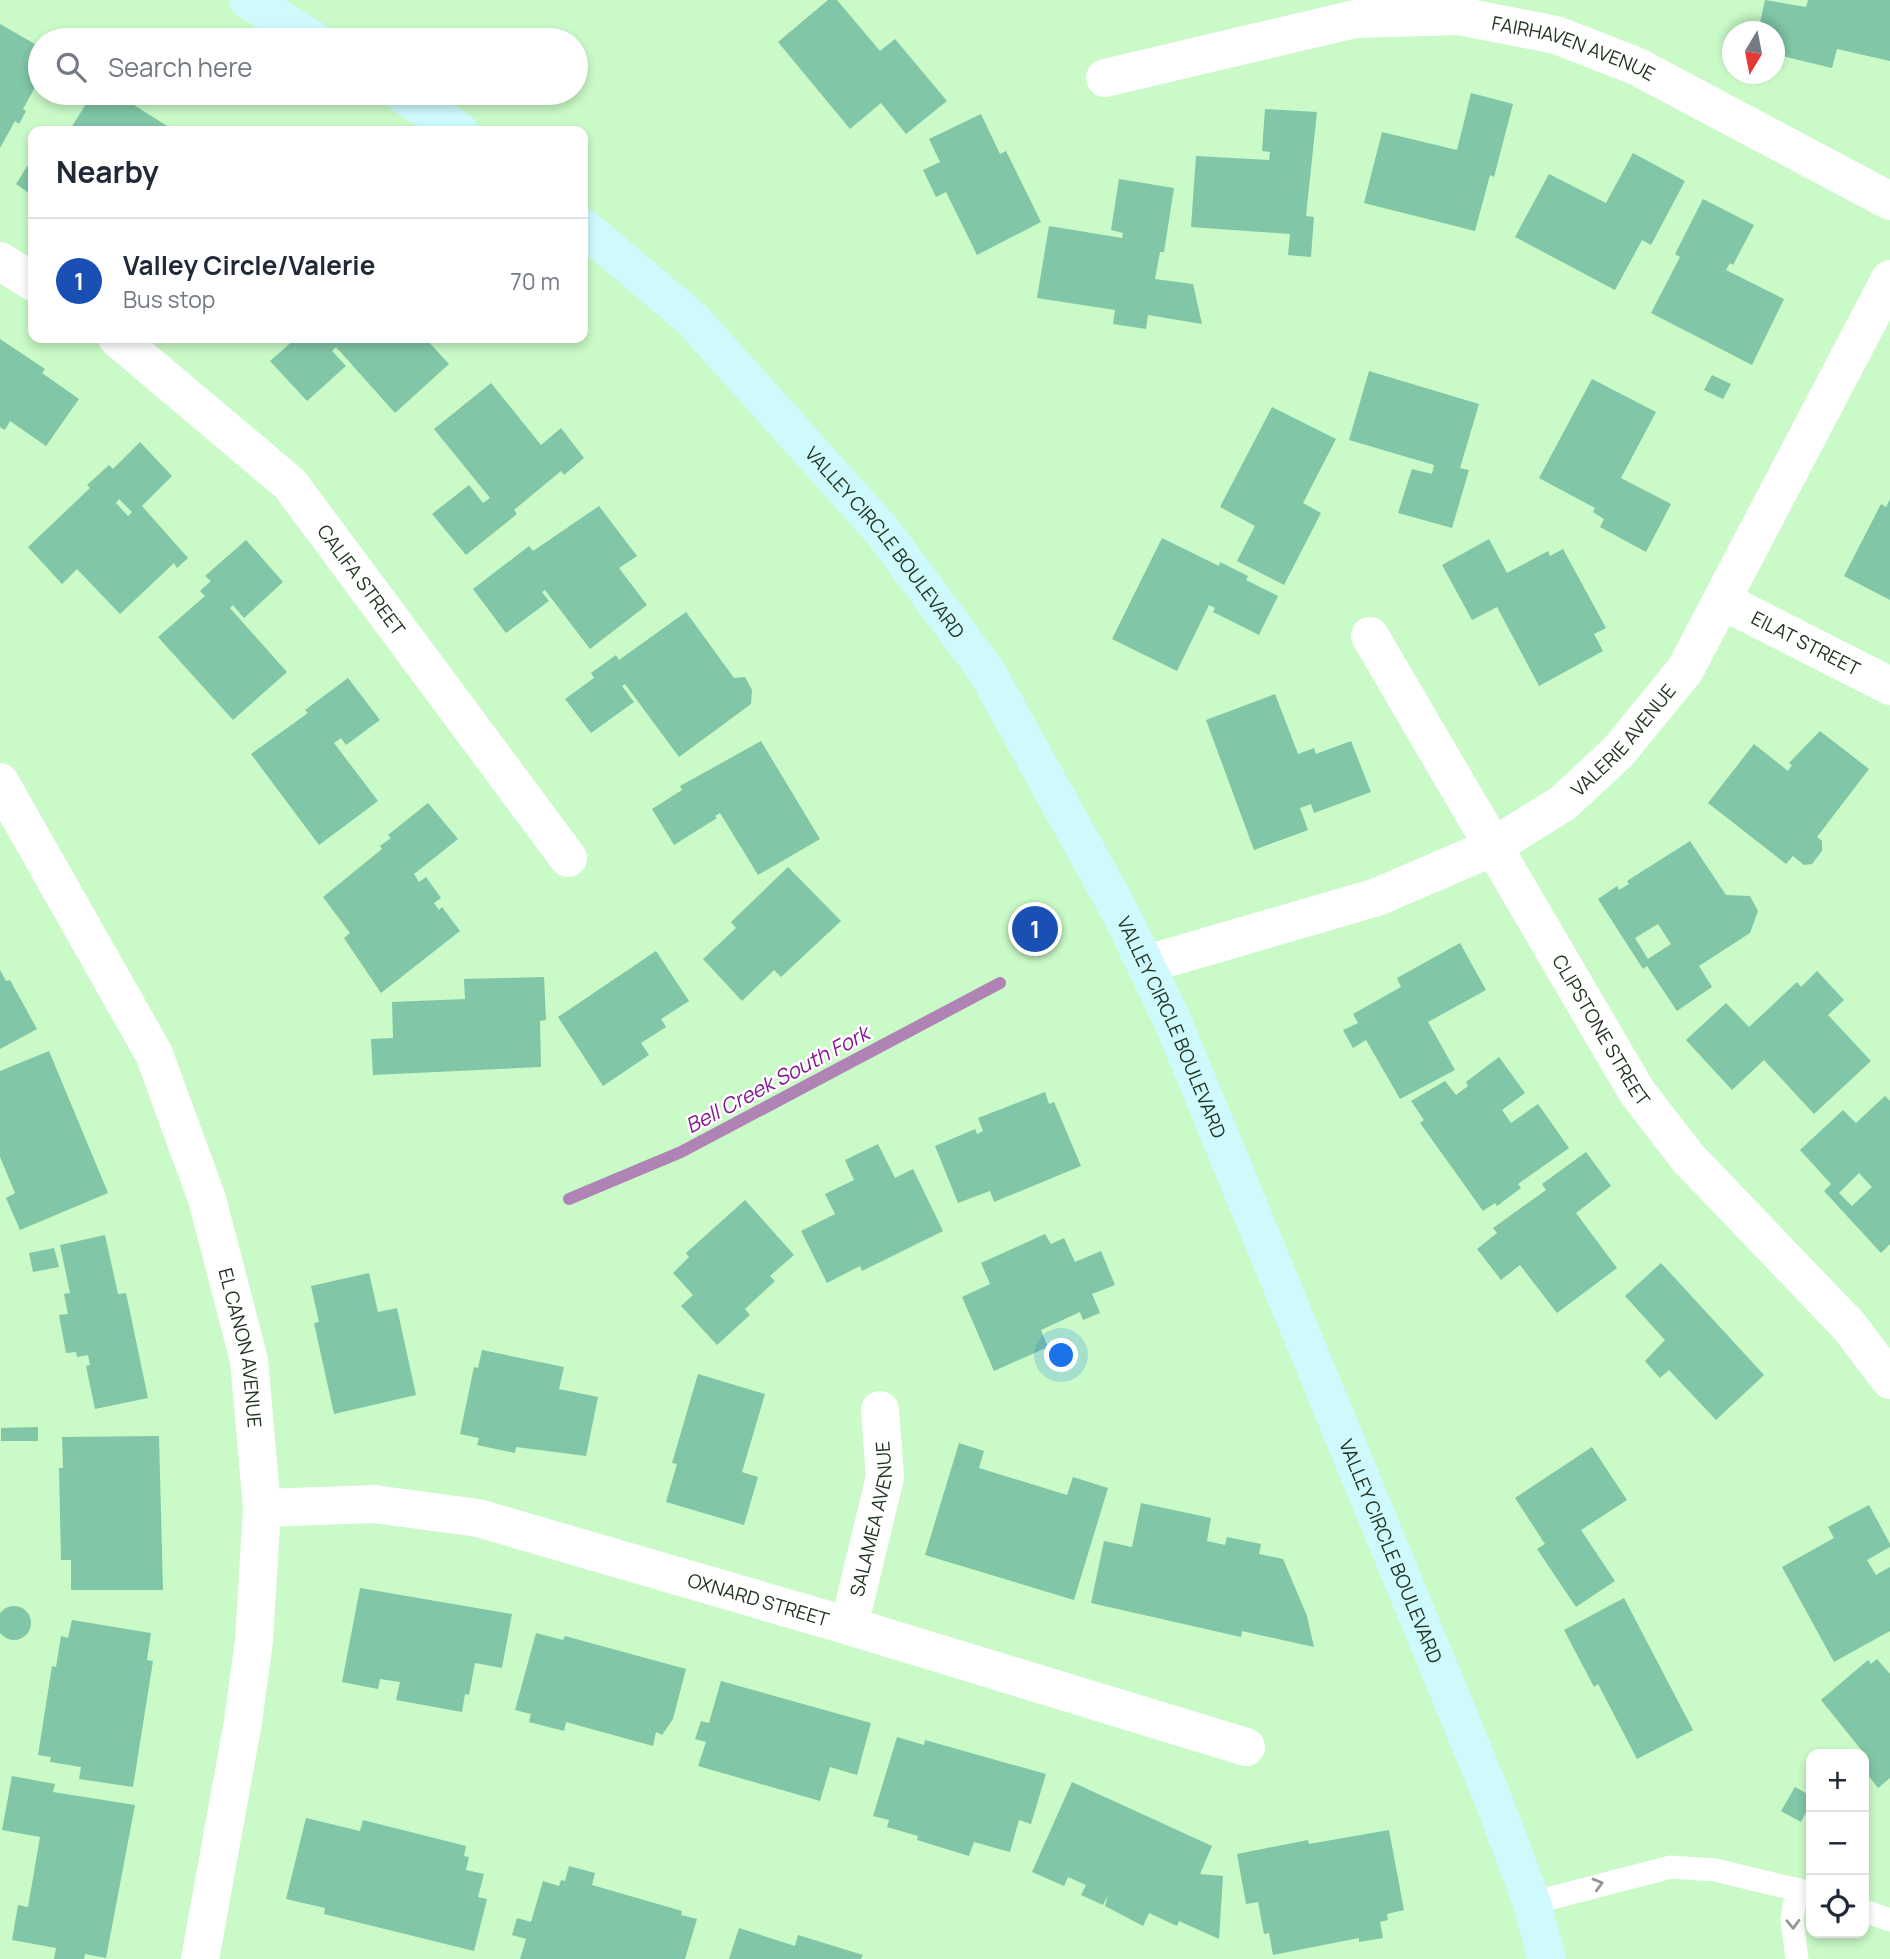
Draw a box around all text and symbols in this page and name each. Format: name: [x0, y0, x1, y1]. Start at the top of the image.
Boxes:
street label: FAIRHAVEN AVENUE: [1489, 10, 1660, 87]
north arrow: [1722, 21, 1785, 84]
search box: [28, 28, 588, 105]
icon: search: [52, 48, 90, 86]
text: Search here: [108, 49, 253, 85]
text: Nearby: [56, 151, 159, 192]
text: Valley Circle/Valerie: [123, 247, 375, 283]
text: 1: [74, 265, 84, 297]
text: 70 m: [510, 265, 560, 297]
text: Bus stop: [123, 283, 215, 315]
street label: VALLEY CIRCLE BOULEVARD: [799, 441, 971, 644]
street label: CALIFA STREET: [311, 519, 412, 642]
street label: EILAT STREET: [1747, 605, 1865, 682]
street label: VALERIE AVENUE: [1565, 678, 1682, 802]
pin: 1: [1012, 903, 1058, 955]
street label: VALLEY CIRCLE BOULEVARD: [1111, 912, 1232, 1142]
street label: CLIPSTONE STREET: [1546, 950, 1657, 1112]
water label: Bell Creek South Fork: [680, 1017, 876, 1139]
street label: EL CANON AVENUE: [213, 1265, 268, 1429]
your location: [1044, 1338, 1078, 1372]
street label: VALLEY CIRCLE BOULEVARD: [1333, 1435, 1449, 1667]
street label: SALAMEA AVENUE: [844, 1440, 898, 1599]
street label: OXNARD STREET: [685, 1567, 833, 1633]
map controls: [1806, 1749, 1869, 1938]
button: +: [1806, 1749, 1869, 1812]
button: −: [1806, 1812, 1869, 1875]
button: locate: [1806, 1875, 1869, 1938]
one-way arrow: [1592, 1878, 1604, 1893]
one-way arrow: [1786, 1919, 1801, 1930]

